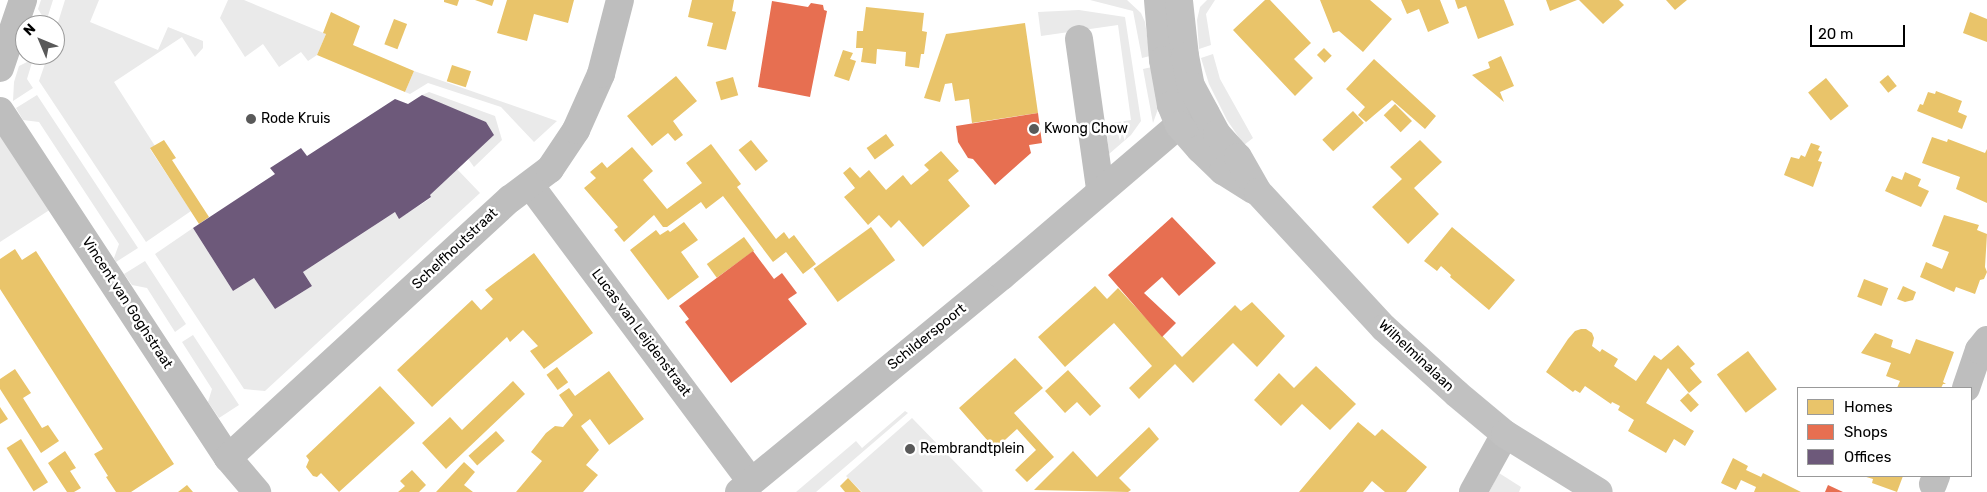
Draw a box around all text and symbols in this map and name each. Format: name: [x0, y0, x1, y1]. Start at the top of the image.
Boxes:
north arrow: [15, 15, 65, 65]
scale bar: [1812, 15, 1907, 47]
text: N: [20, 20, 39, 39]
text: 20 m: [1818, 25, 1853, 43]
place label: Rode Kruis: [261, 111, 330, 127]
marker: Rode Kruis: [245, 113, 257, 125]
place label: Kwong Chow: [1044, 121, 1128, 137]
marker: Kwong Chow: [1028, 123, 1040, 135]
street label: Schelfhoutstraat: [409, 205, 501, 293]
street label: Vincent van Goghstraat: [78, 234, 176, 372]
street label: Lucas van Leijdenstraat: [588, 266, 694, 400]
street label: Schilderspoort: [885, 300, 969, 374]
street label: Wilhelminalaan: [1375, 317, 1457, 395]
legend: [1797, 387, 1972, 477]
text: Homes: [1844, 398, 1893, 416]
text: Shops: [1844, 423, 1888, 441]
place label: Rembrandtplein: [920, 441, 1024, 457]
marker: Rembrandtplein: [904, 443, 916, 455]
text: Offices: [1844, 448, 1891, 466]

